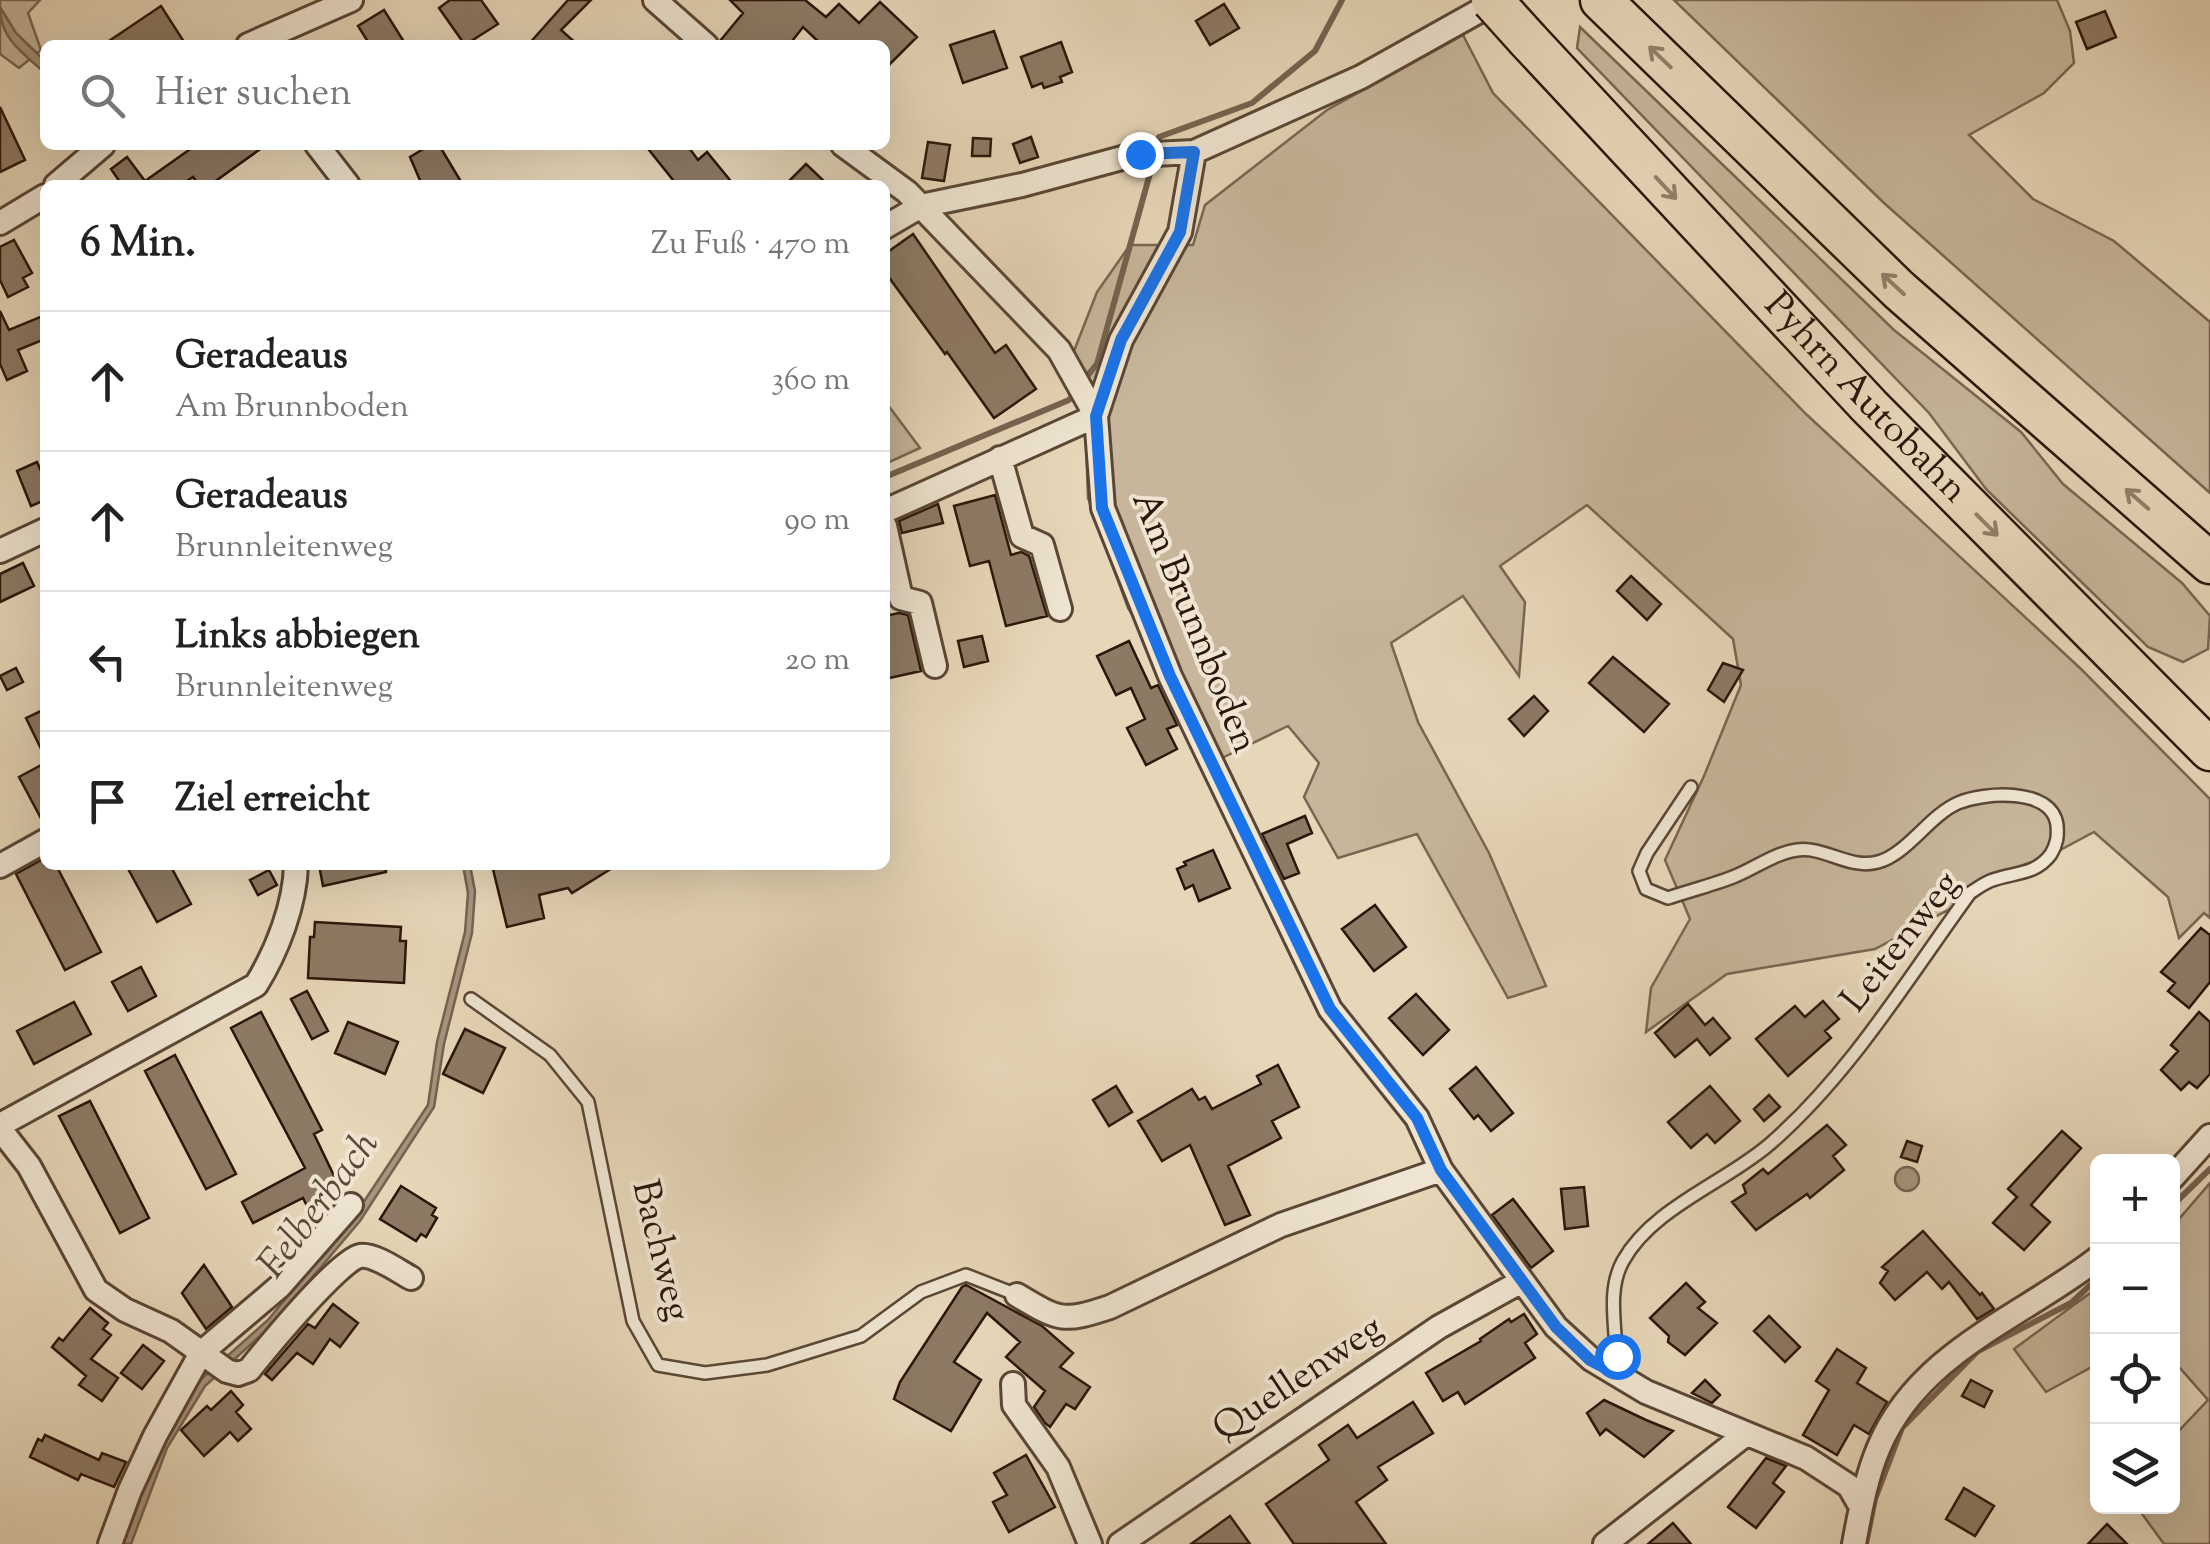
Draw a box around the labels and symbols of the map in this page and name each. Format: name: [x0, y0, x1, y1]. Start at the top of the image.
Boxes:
one-way arrow: [1648, 46, 1672, 70]
route end: [1118, 132, 1164, 178]
one-way arrow: [1654, 175, 1678, 199]
one-way arrow: [1881, 273, 1906, 296]
street label: Pyhrn Autobahn: [1750, 281, 1979, 517]
street label: Am Brunnboden: [1116, 484, 1270, 762]
one-way arrow: [2125, 487, 2150, 510]
one-way arrow: [1974, 512, 1998, 536]
street label: Leitenweg: [1829, 861, 1975, 1025]
water label: Felberbach: [246, 1120, 395, 1292]
street label: Bachweg: [615, 1175, 703, 1327]
street label: Quellenweg: [1203, 1303, 1395, 1457]
route start: [1595, 1334, 1641, 1380]

